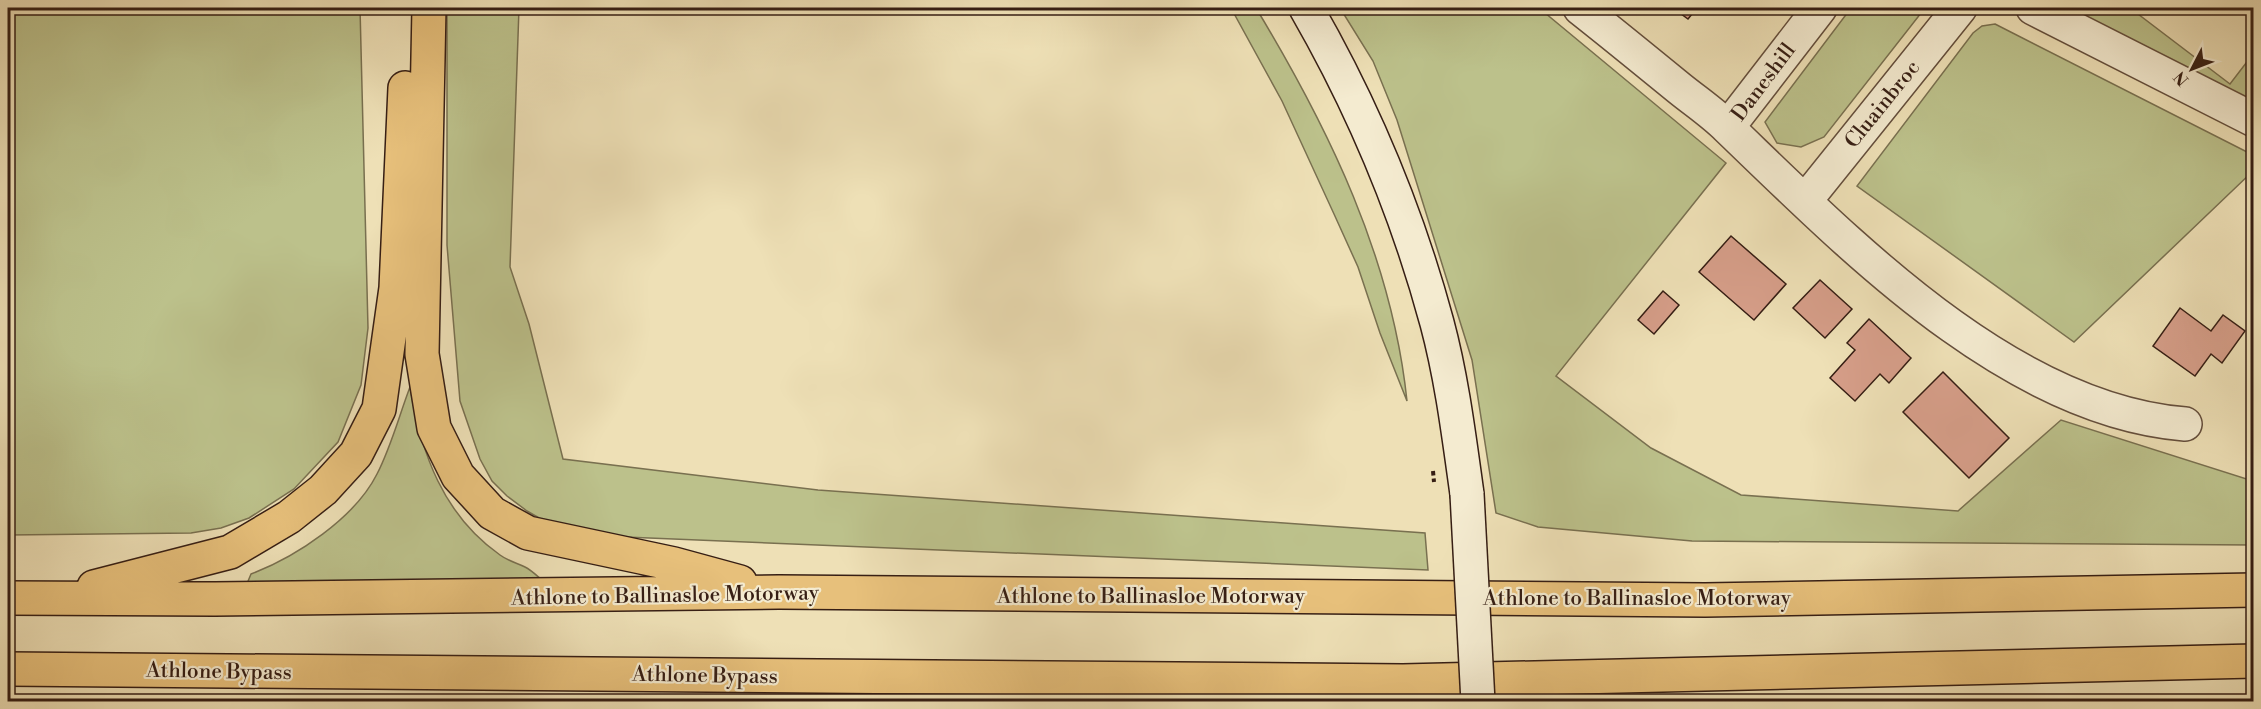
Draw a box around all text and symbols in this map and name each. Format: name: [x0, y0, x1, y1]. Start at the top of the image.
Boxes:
street label: Daneshill: [1726, 38, 1802, 127]
north arrow: [2162, 39, 2222, 99]
street label: Cluainbroc: [1839, 55, 1926, 154]
text: N: [2170, 67, 2193, 90]
street label: Athlone to Ballinasloe Motorway: [510, 580, 820, 612]
street label: Athlone to Ballinasloe Motorway: [996, 584, 1306, 610]
street label: Athlone to Ballinasloe Motorway: [1482, 586, 1792, 612]
street label: Athlone Bypass: [145, 658, 292, 686]
street label: Athlone Bypass: [631, 662, 778, 690]

